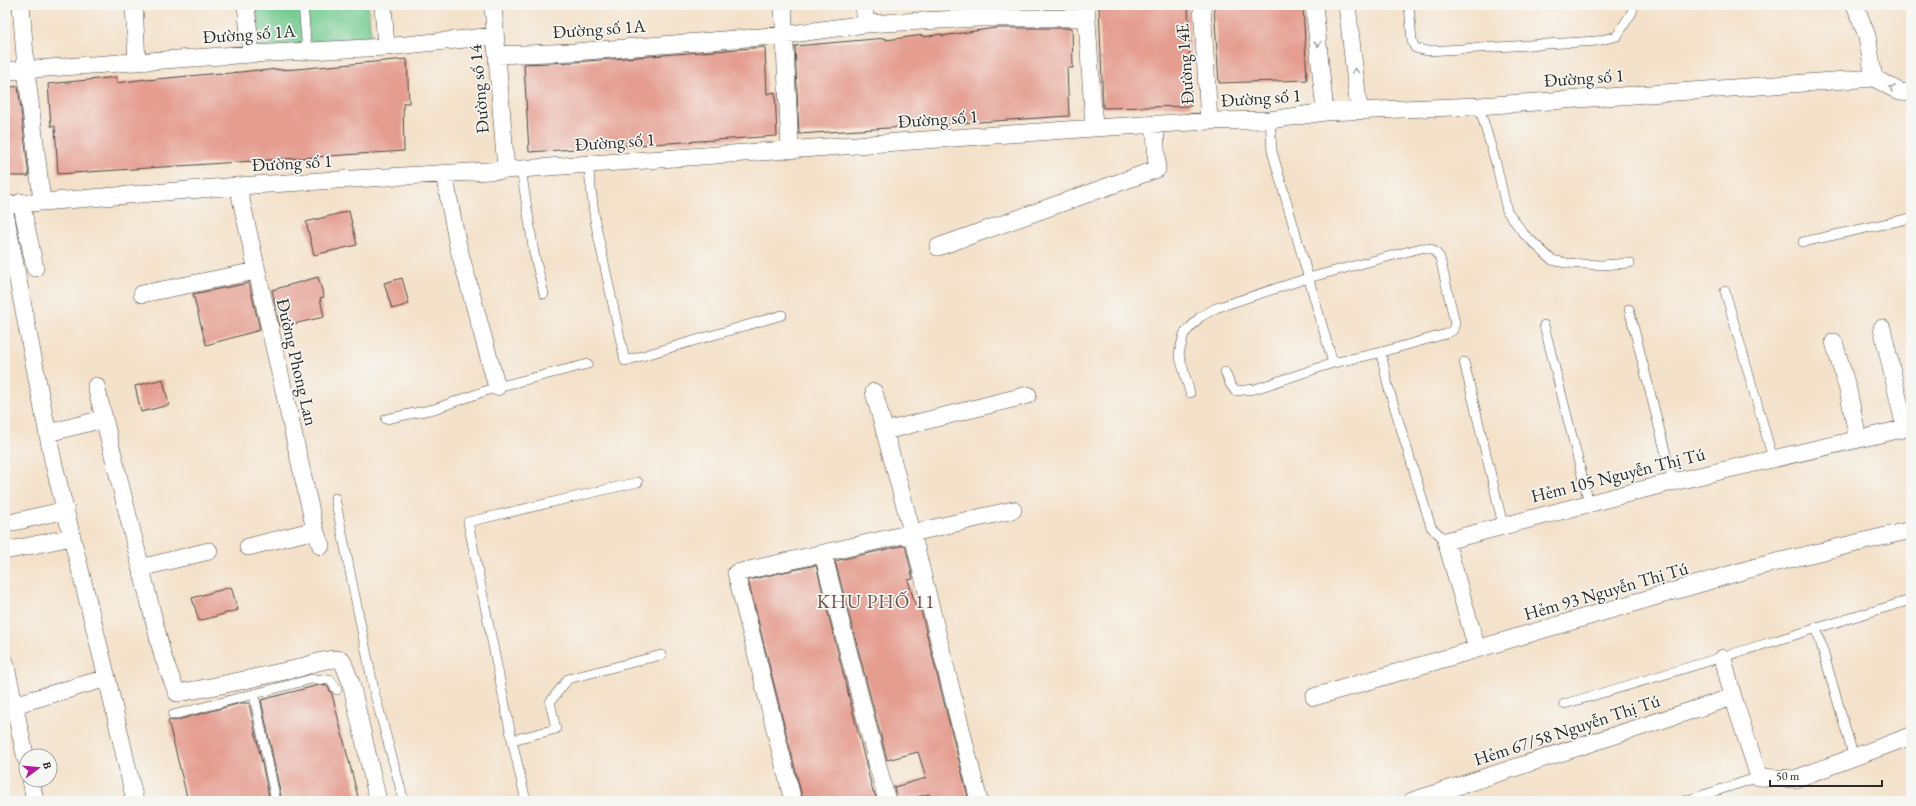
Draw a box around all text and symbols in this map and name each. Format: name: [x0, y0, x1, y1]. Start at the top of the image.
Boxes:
street label: Đường số 1A: [552, 14, 647, 43]
street label: Đường số 1A: [202, 19, 297, 48]
street label: Đường 14E: [1170, 23, 1199, 105]
one-way arrow: [1313, 41, 1322, 47]
street label: Đường số 14: [463, 43, 494, 135]
street label: Đường số 1: [1543, 63, 1625, 92]
one-way arrow: [1351, 68, 1360, 75]
street label: Đường số 1: [1220, 83, 1302, 112]
one-way arrow: [1889, 85, 1896, 92]
street label: Đường số 1: [897, 104, 979, 133]
street label: Đường số 1: [574, 127, 656, 156]
street label: Đường số 1: [251, 149, 333, 176]
street label: Đường Phong Lan: [272, 296, 323, 428]
street label: Hẻm 105 Nguyễn Thị Tú: [1528, 442, 1708, 507]
street label: Hẻm 93 Nguyễn Thị Tú: [1521, 556, 1691, 625]
district label: KHU PHỐ 11: [817, 589, 935, 614]
street label: Hẻm 67/58 Nguyễn Thị Tú: [1471, 688, 1663, 771]
north arrow: [18, 748, 58, 788]
text: B: [40, 760, 55, 771]
scale bar: [1770, 762, 1882, 788]
text: 50 m: [1776, 768, 1800, 784]

